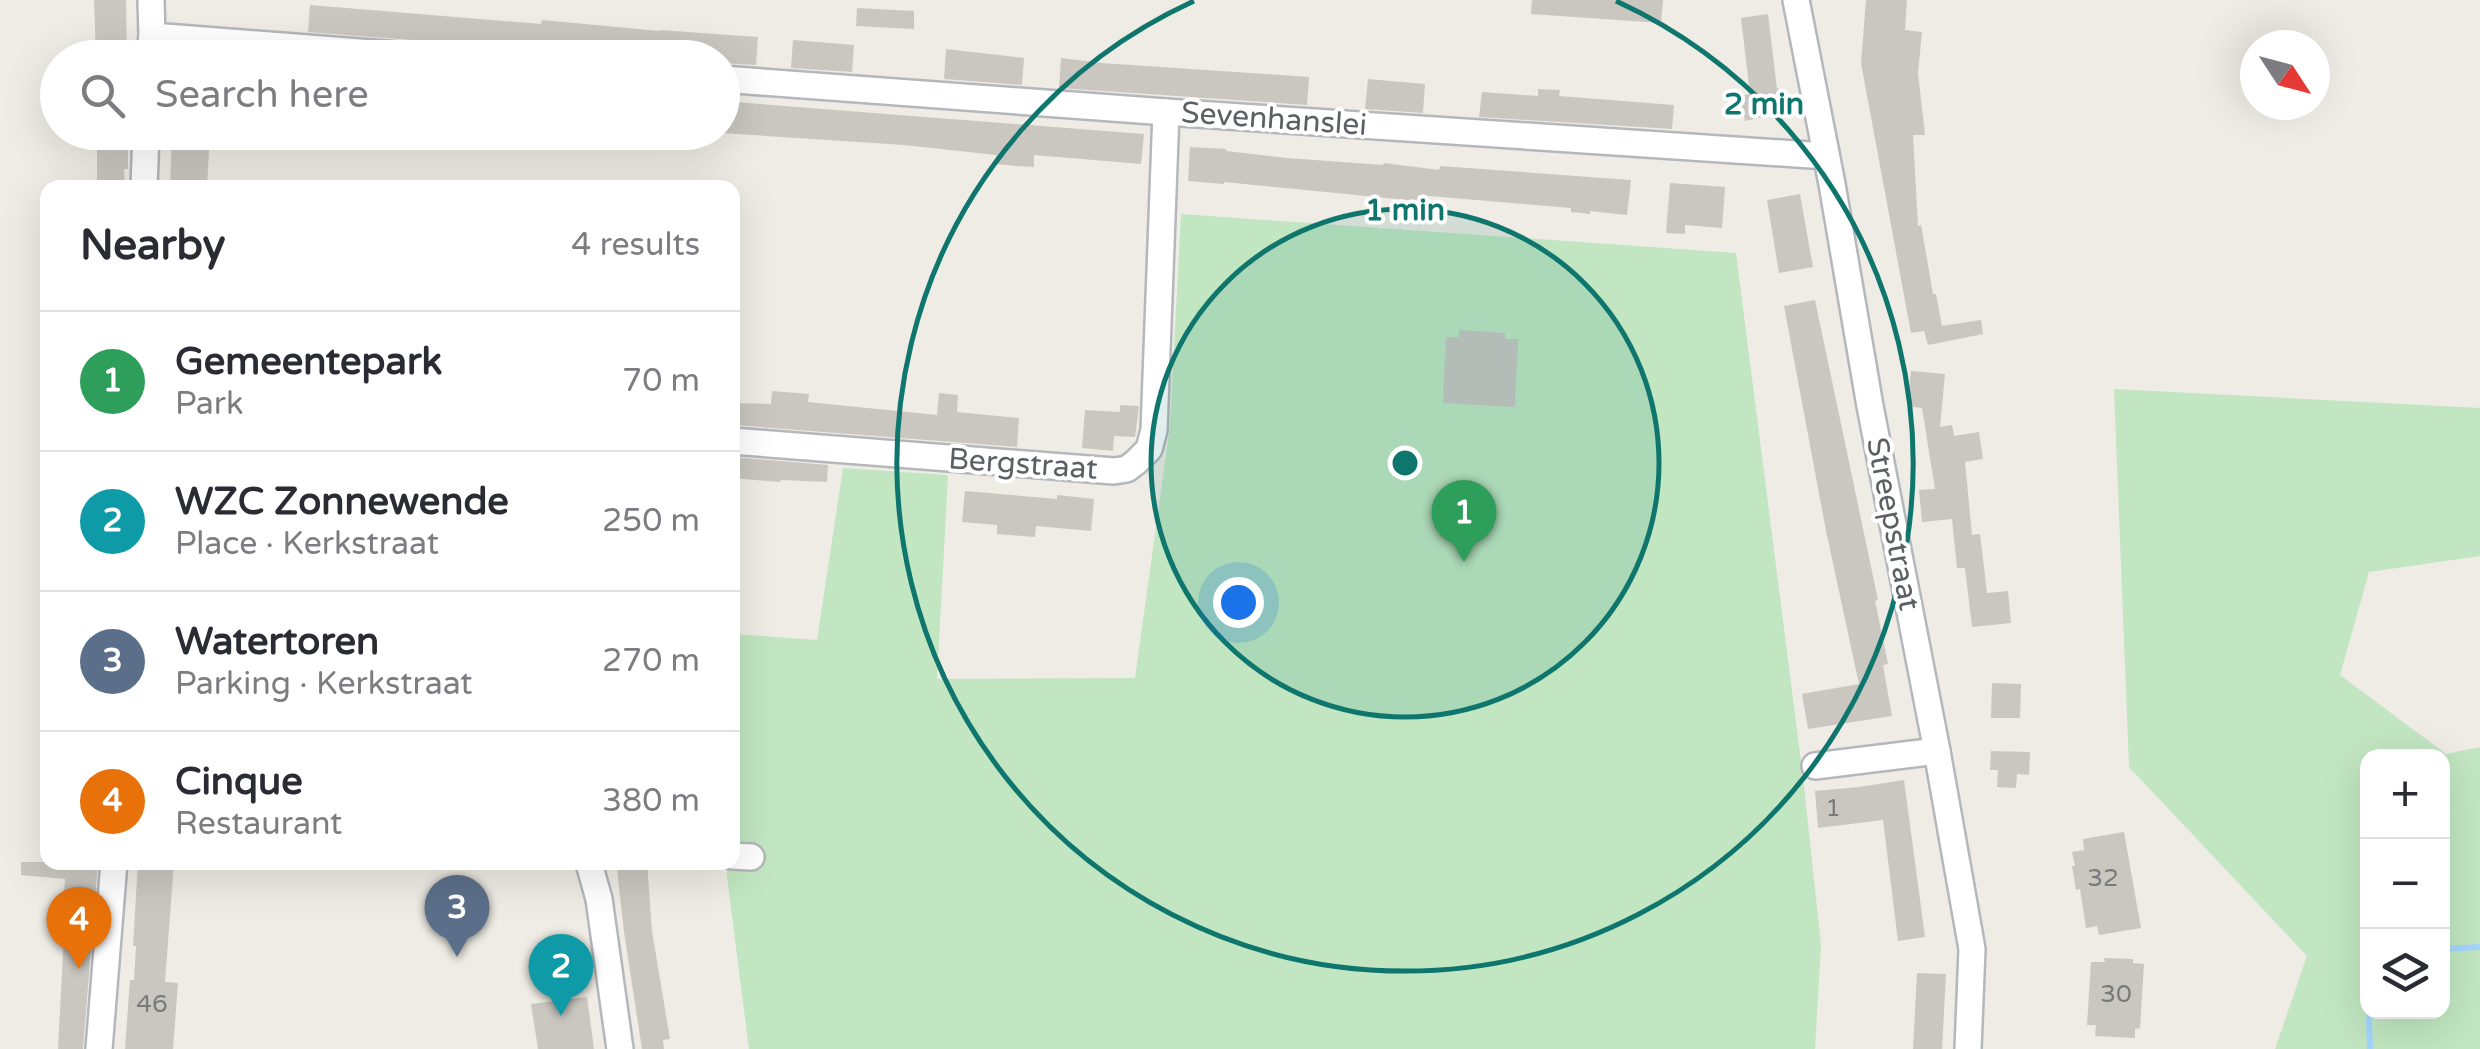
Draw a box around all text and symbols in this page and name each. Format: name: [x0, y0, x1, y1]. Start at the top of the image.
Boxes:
north arrow: [2240, 30, 2330, 120]
search box: [40, 40, 740, 150]
icon: search: [75, 68, 130, 123]
text: Search here: [155, 72, 369, 118]
text: 2 min: [1724, 86, 1804, 123]
street label: Sevenhanslei: [1180, 94, 1368, 144]
text: 1 min: [1365, 192, 1445, 229]
text: Nearby: [80, 220, 225, 271]
text: 4 results: [571, 226, 700, 264]
text: Gemeentepark: [175, 339, 442, 385]
text: 1: [102, 362, 123, 400]
text: 70 m: [622, 362, 700, 400]
text: Park: [175, 385, 243, 423]
street label: Streepstraat: [1858, 434, 1928, 614]
street label: Bergstraat: [947, 440, 1099, 488]
centre of rings: [1387, 445, 1423, 481]
text: WZC Zonnewende: [175, 479, 509, 525]
pin: 1: [1432, 480, 1496, 562]
text: 2: [102, 502, 123, 540]
text: 250 m: [602, 502, 700, 540]
text: Place · Kerkstraat: [175, 525, 439, 563]
your location: [1213, 577, 1264, 628]
text: Watertoren: [175, 619, 379, 665]
text: 3: [102, 642, 123, 680]
text: 270 m: [602, 642, 700, 680]
text: Parking · Kerkstraat: [175, 665, 473, 703]
map controls: [2360, 749, 2450, 1019]
button: +: [2360, 749, 2450, 839]
text: Cinque: [175, 759, 303, 805]
text: 4: [102, 782, 123, 820]
text: 380 m: [602, 782, 700, 820]
house number: 1: [1825, 793, 1841, 823]
text: Restaurant: [175, 805, 342, 843]
button: −: [2360, 839, 2450, 929]
house number: 32: [2087, 863, 2119, 893]
pin: 3: [424, 874, 490, 957]
pin: 4: [46, 886, 112, 969]
button: layers: [2360, 929, 2450, 1019]
pin: 2: [528, 934, 594, 1016]
house number: 30: [2100, 979, 2132, 1009]
house number: 46: [136, 989, 168, 1019]

